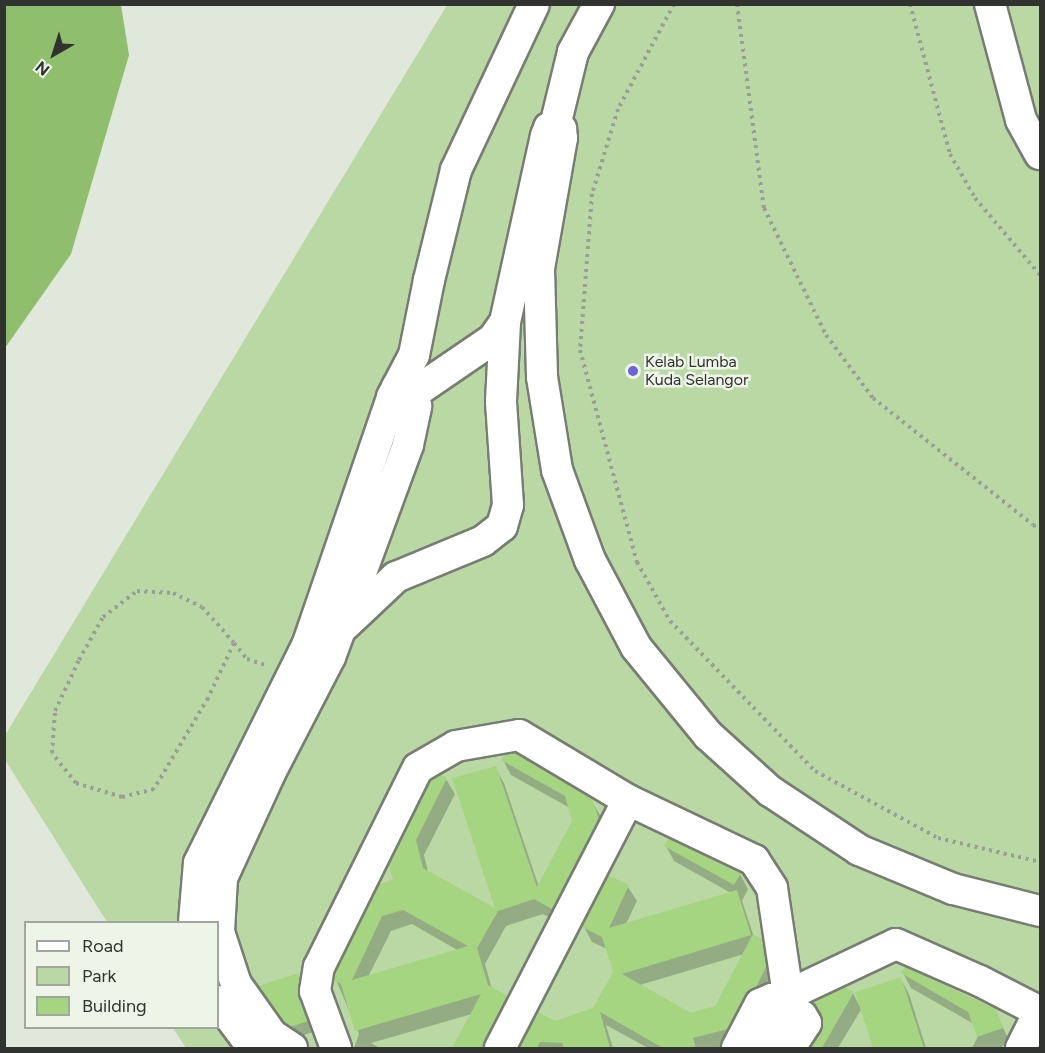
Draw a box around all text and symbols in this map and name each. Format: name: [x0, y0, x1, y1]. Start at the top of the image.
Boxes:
north arrow: [24, 24, 84, 84]
text: N: [32, 57, 53, 80]
place label: Kelab Lumba Kuda Selangor: [645, 352, 748, 390]
marker: Kelab Lumba Kuda Selangor: [626, 364, 640, 378]
legend: [24, 921, 219, 1029]
text: Road: [82, 935, 123, 957]
text: Park: [82, 965, 116, 987]
text: Building: [82, 995, 147, 1017]

